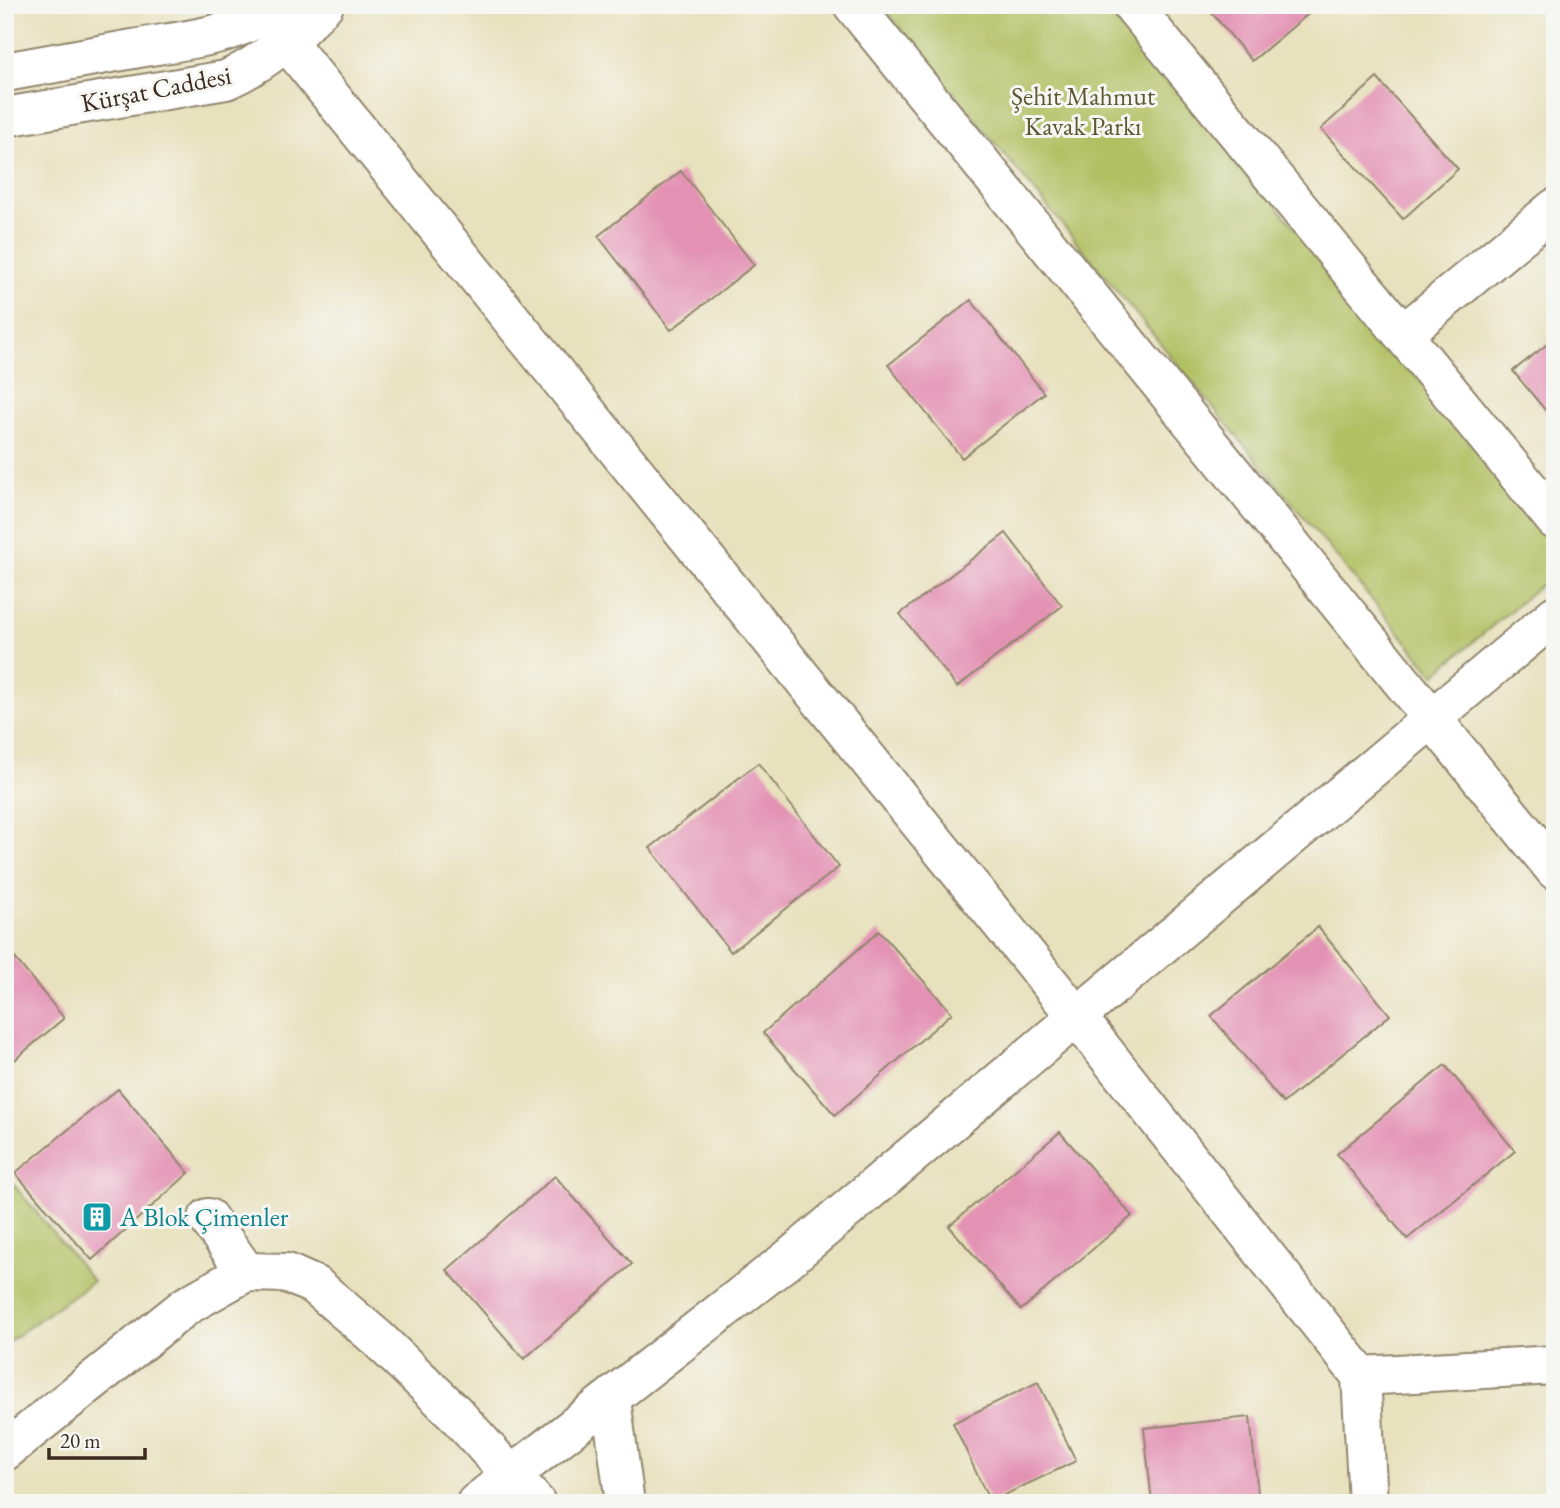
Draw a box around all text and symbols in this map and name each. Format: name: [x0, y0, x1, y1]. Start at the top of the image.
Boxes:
street label: Kürşat Caddesi: [78, 58, 234, 120]
park label: Şehit Mahmut Kavak Parkı: [1011, 79, 1155, 143]
building icon: A Blok Çimenler: [80, 1200, 114, 1234]
place label: A Blok Çimenler: [119, 1200, 289, 1234]
scale bar: [49, 1417, 145, 1461]
text: 20 m: [60, 1427, 101, 1454]

